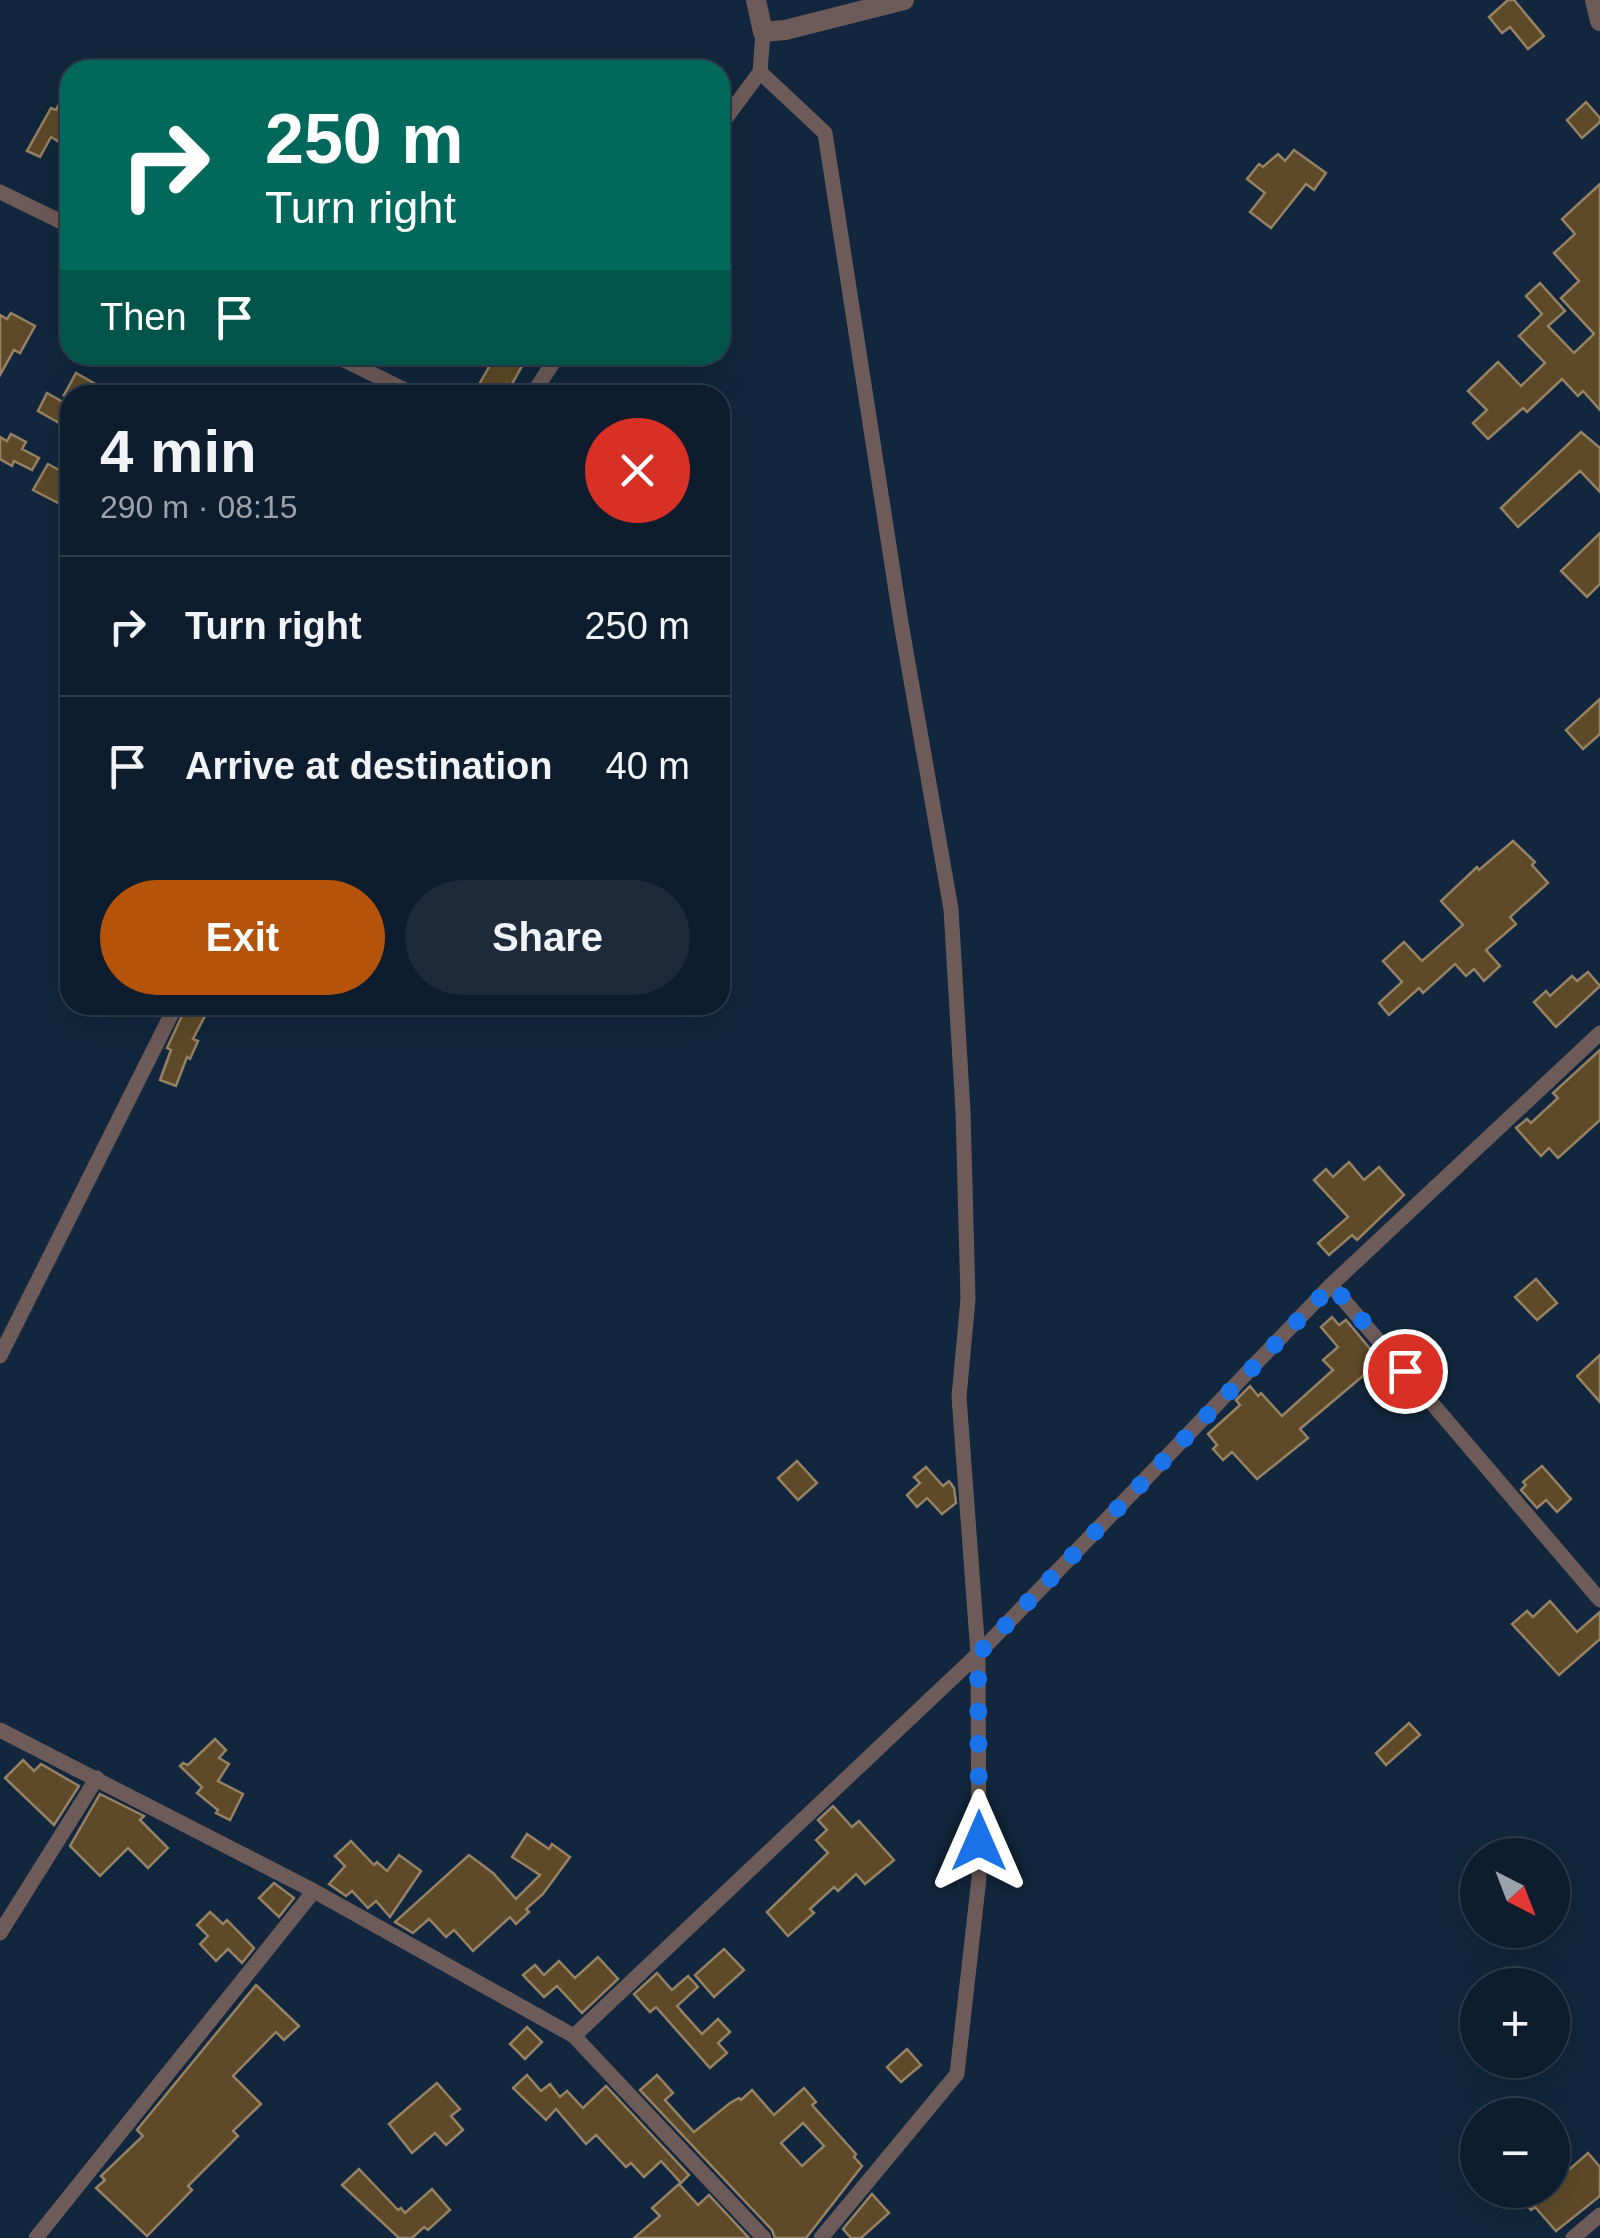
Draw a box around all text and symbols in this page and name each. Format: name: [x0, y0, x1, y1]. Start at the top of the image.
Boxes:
icon: right: [100, 100, 230, 230]
text: 250 m: [265, 100, 463, 178]
text: Turn right: [265, 182, 456, 233]
icon: arrive: [207, 290, 262, 345]
text: Then: [100, 296, 187, 338]
text: 4 min: [100, 418, 257, 485]
button: close: [585, 418, 690, 523]
text: 290 m · 08:15: [100, 489, 297, 525]
icon: right: [100, 599, 155, 654]
text: Turn right: [185, 605, 362, 647]
text: 250 m: [584, 605, 690, 647]
icon: arrive: [100, 739, 155, 794]
text: Arrive at destination: [185, 745, 552, 787]
text: 40 m: [606, 745, 690, 787]
button: Exit: [100, 880, 385, 995]
button: Share: [405, 880, 690, 995]
pin: [1363, 1329, 1448, 1414]
icon: arrive: [1378, 1344, 1433, 1399]
position arrow: [927, 1789, 1031, 1893]
north arrow: [1460, 1838, 1570, 1948]
map controls: [1460, 1838, 1570, 2208]
button: +: [1460, 1968, 1570, 2078]
button: −: [1460, 2098, 1570, 2208]

